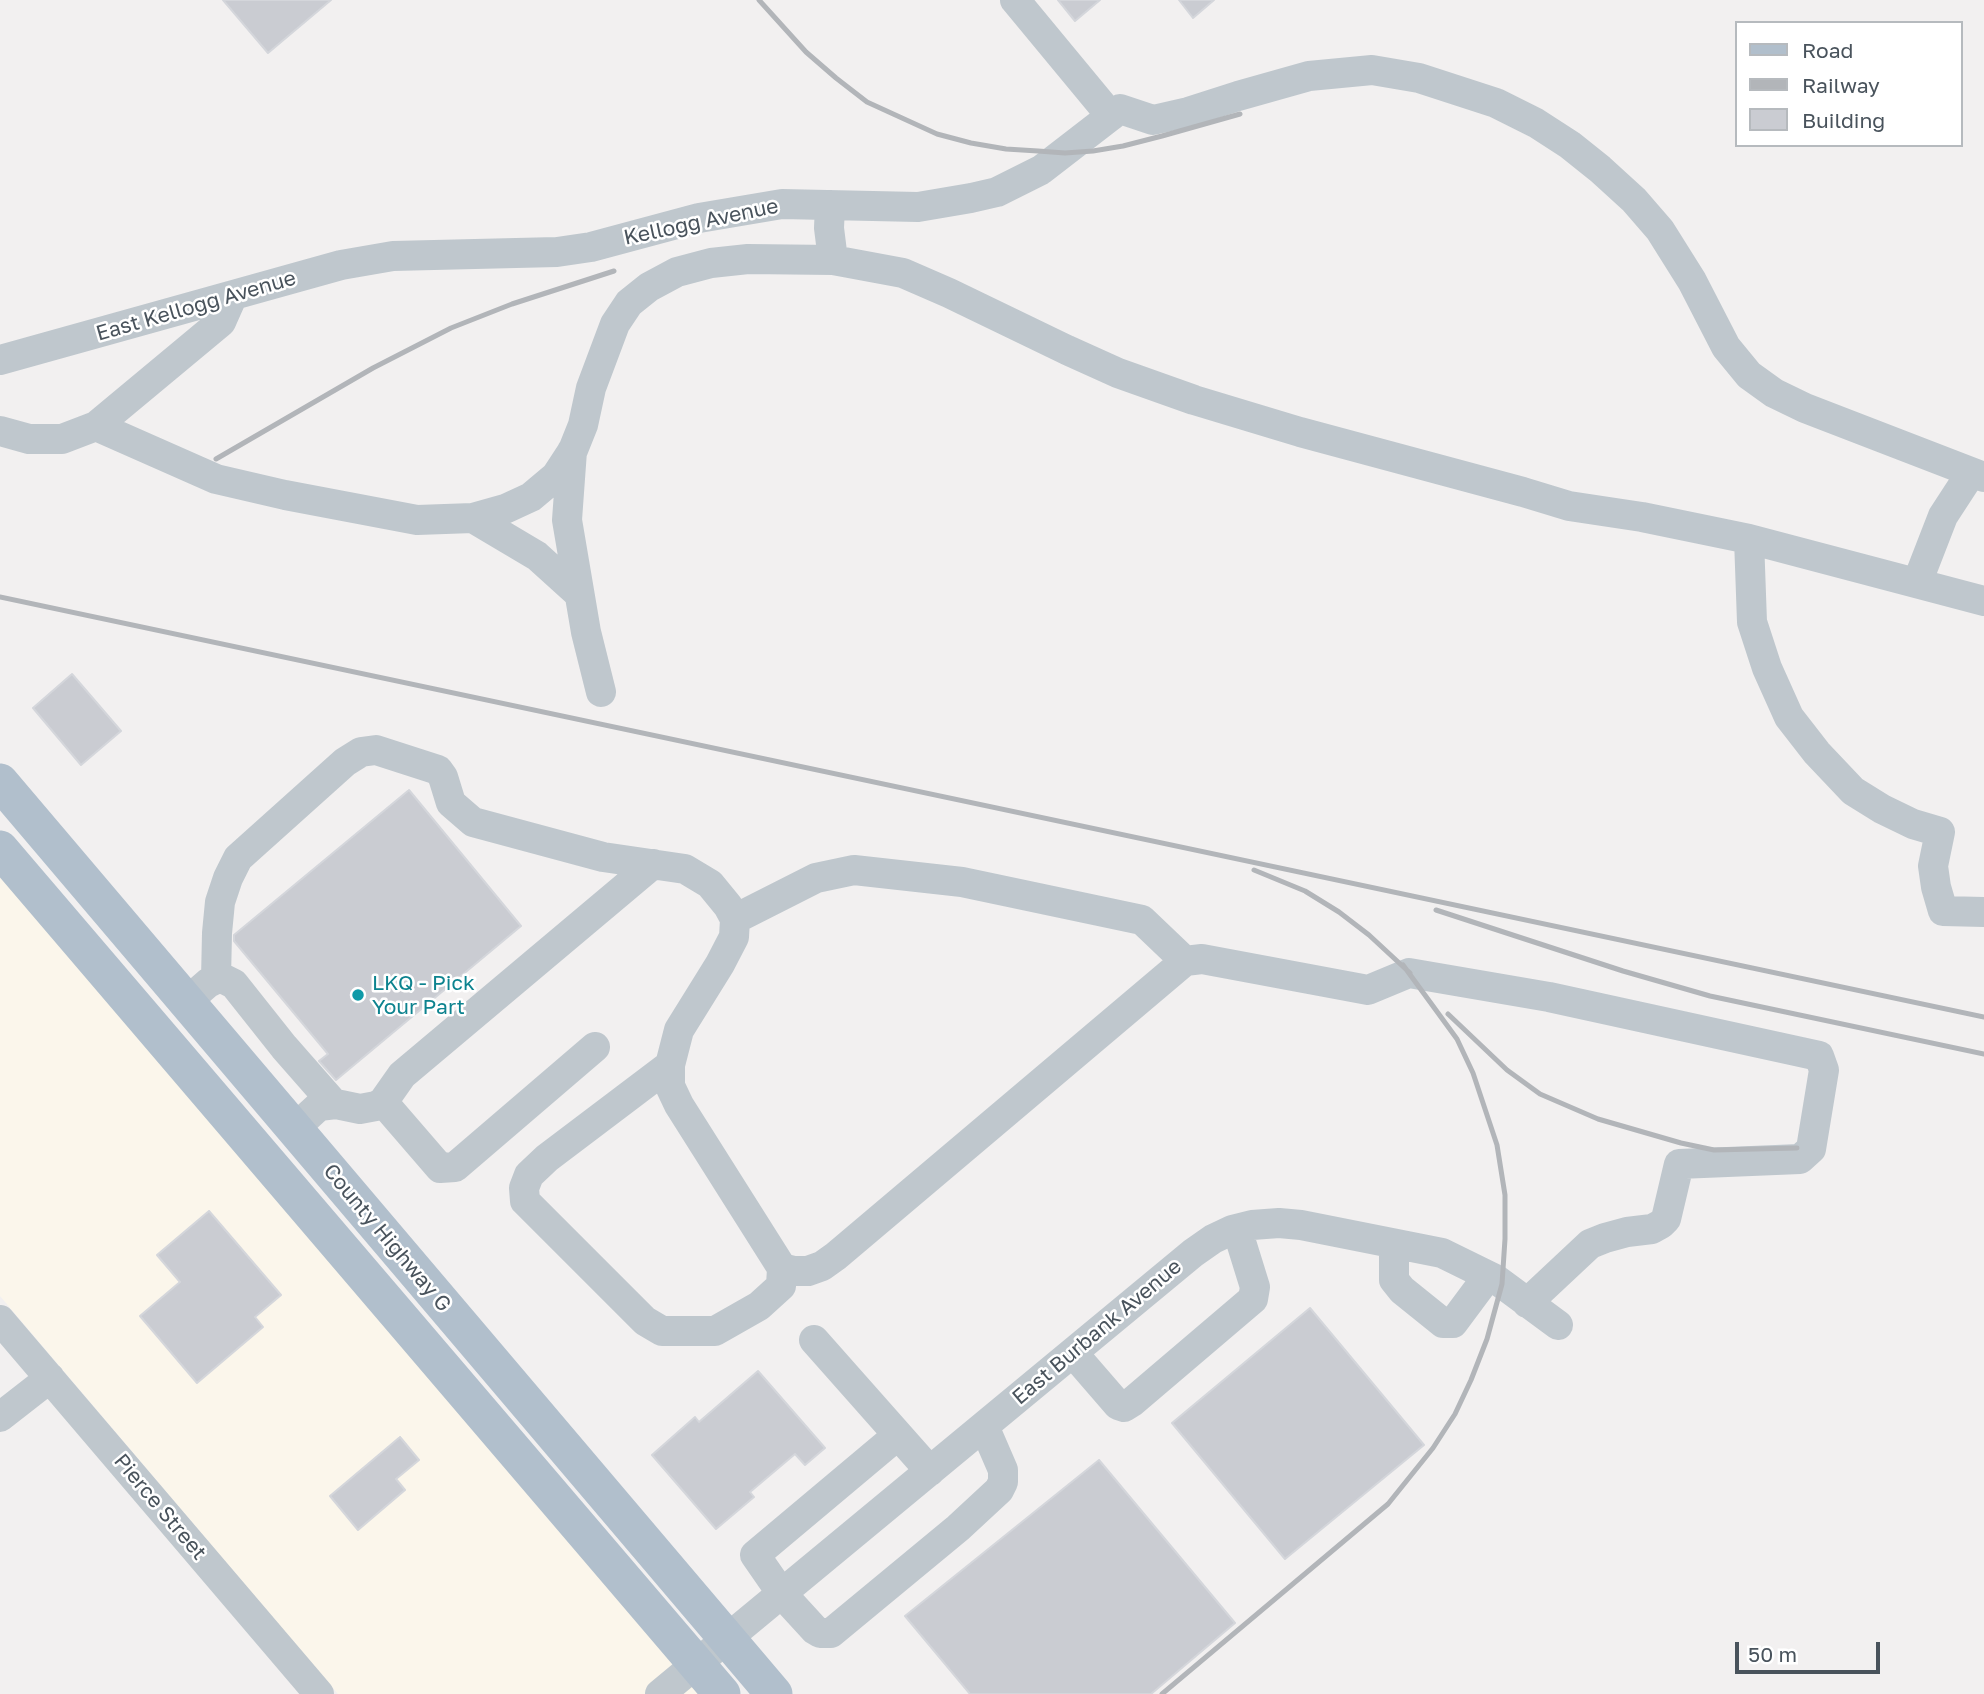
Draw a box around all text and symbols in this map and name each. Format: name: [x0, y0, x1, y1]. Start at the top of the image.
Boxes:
legend: [1736, 21, 1963, 147]
text: Road: [1802, 37, 1853, 63]
text: Railway: [1802, 72, 1880, 98]
text: Building: [1802, 107, 1885, 133]
street label: Kellogg Avenue: [621, 193, 781, 251]
street label: East Kellogg Avenue: [93, 265, 299, 347]
place label: LKQ - Pick Your Part: [372, 970, 475, 1020]
marker: LKQ - Pick Your Part: [350, 987, 366, 1003]
street label: County Highway G: [318, 1159, 456, 1317]
street label: East Burbank Avenue: [1007, 1254, 1187, 1410]
street label: Pierce Street: [108, 1449, 212, 1565]
scale bar: [1739, 1628, 1884, 1672]
text: 50 m: [1748, 1641, 1797, 1667]

